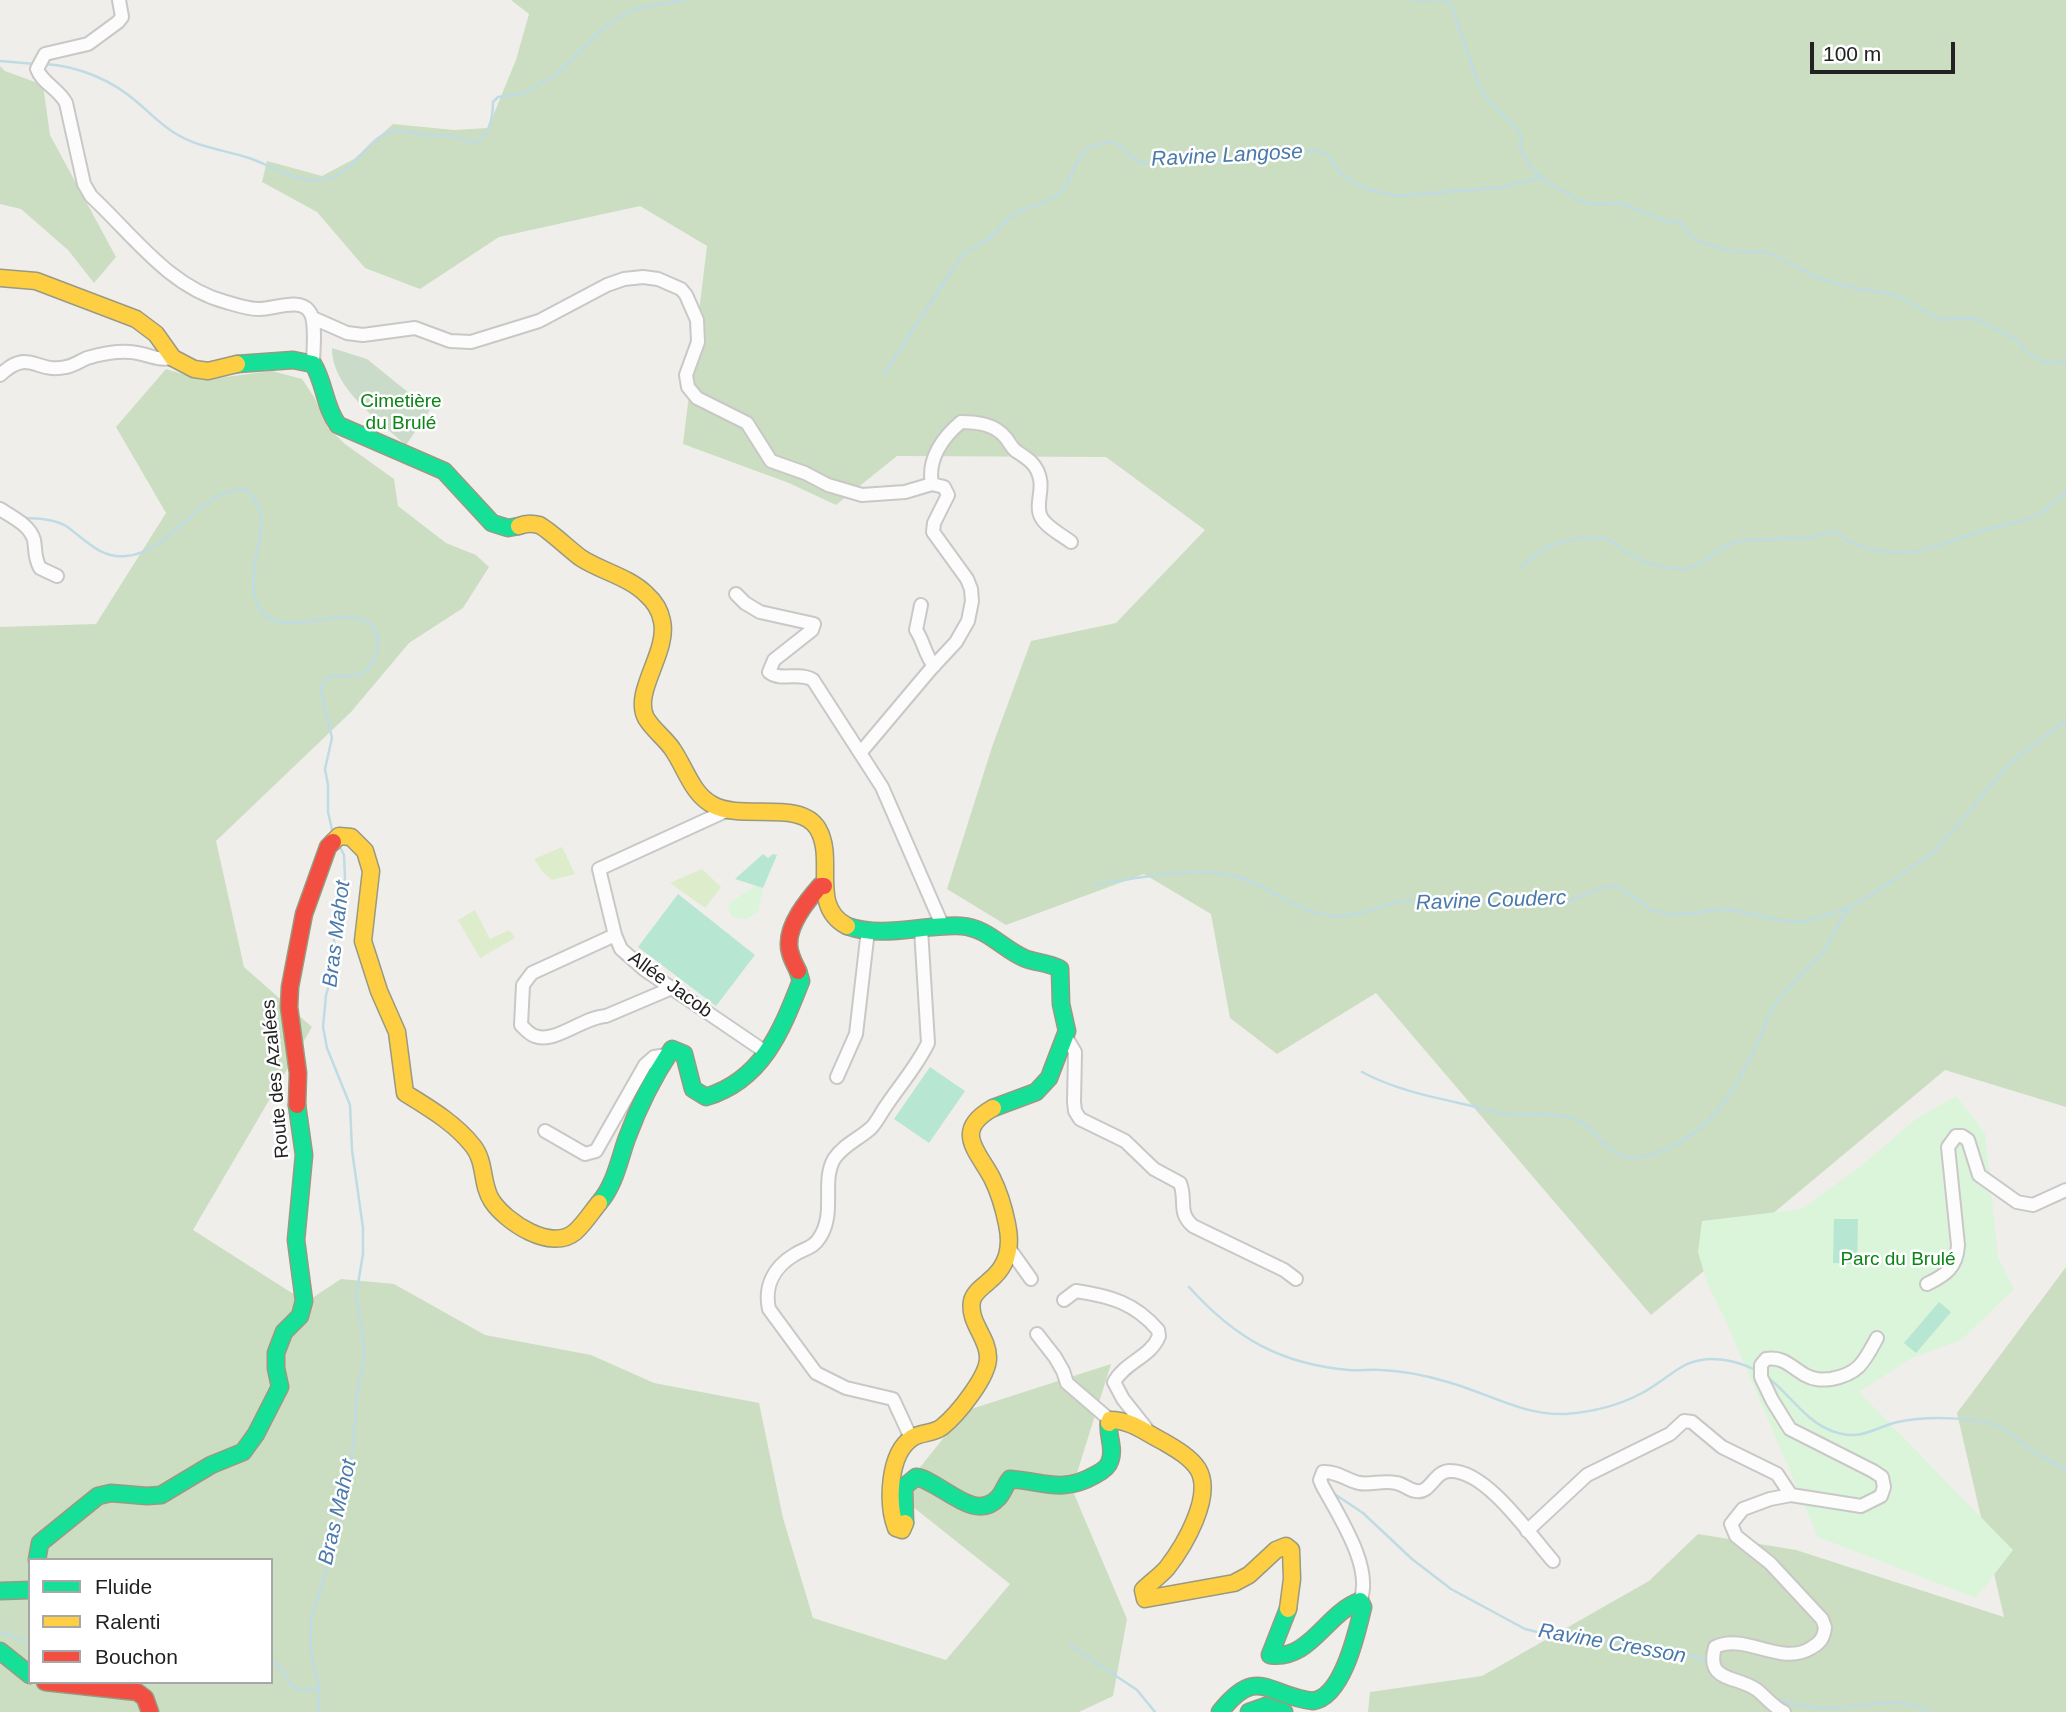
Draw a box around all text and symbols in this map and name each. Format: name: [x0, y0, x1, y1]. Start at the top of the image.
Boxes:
scale bar: [1814, 28, 1959, 72]
text: 100 m: [1823, 42, 1881, 65]
water label: Ravine Langose: [1151, 139, 1303, 173]
park label: Cimetière du Brulé: [360, 391, 442, 435]
water label: Bras Mahot: [318, 879, 356, 989]
water label: Ravine Couderc: [1415, 886, 1567, 916]
street label: Allée Jacob: [624, 947, 716, 1023]
street label: Route des Azalées: [258, 999, 294, 1159]
park label: Parc du Brulé: [1840, 1249, 1956, 1271]
water label: Bras Mahot: [314, 1457, 362, 1567]
legend: [28, 1558, 273, 1684]
text: Fluide: [95, 1575, 152, 1598]
text: Ralenti: [95, 1610, 160, 1633]
water label: Ravine Cresson: [1536, 1619, 1688, 1669]
text: Bouchon: [95, 1645, 178, 1668]

